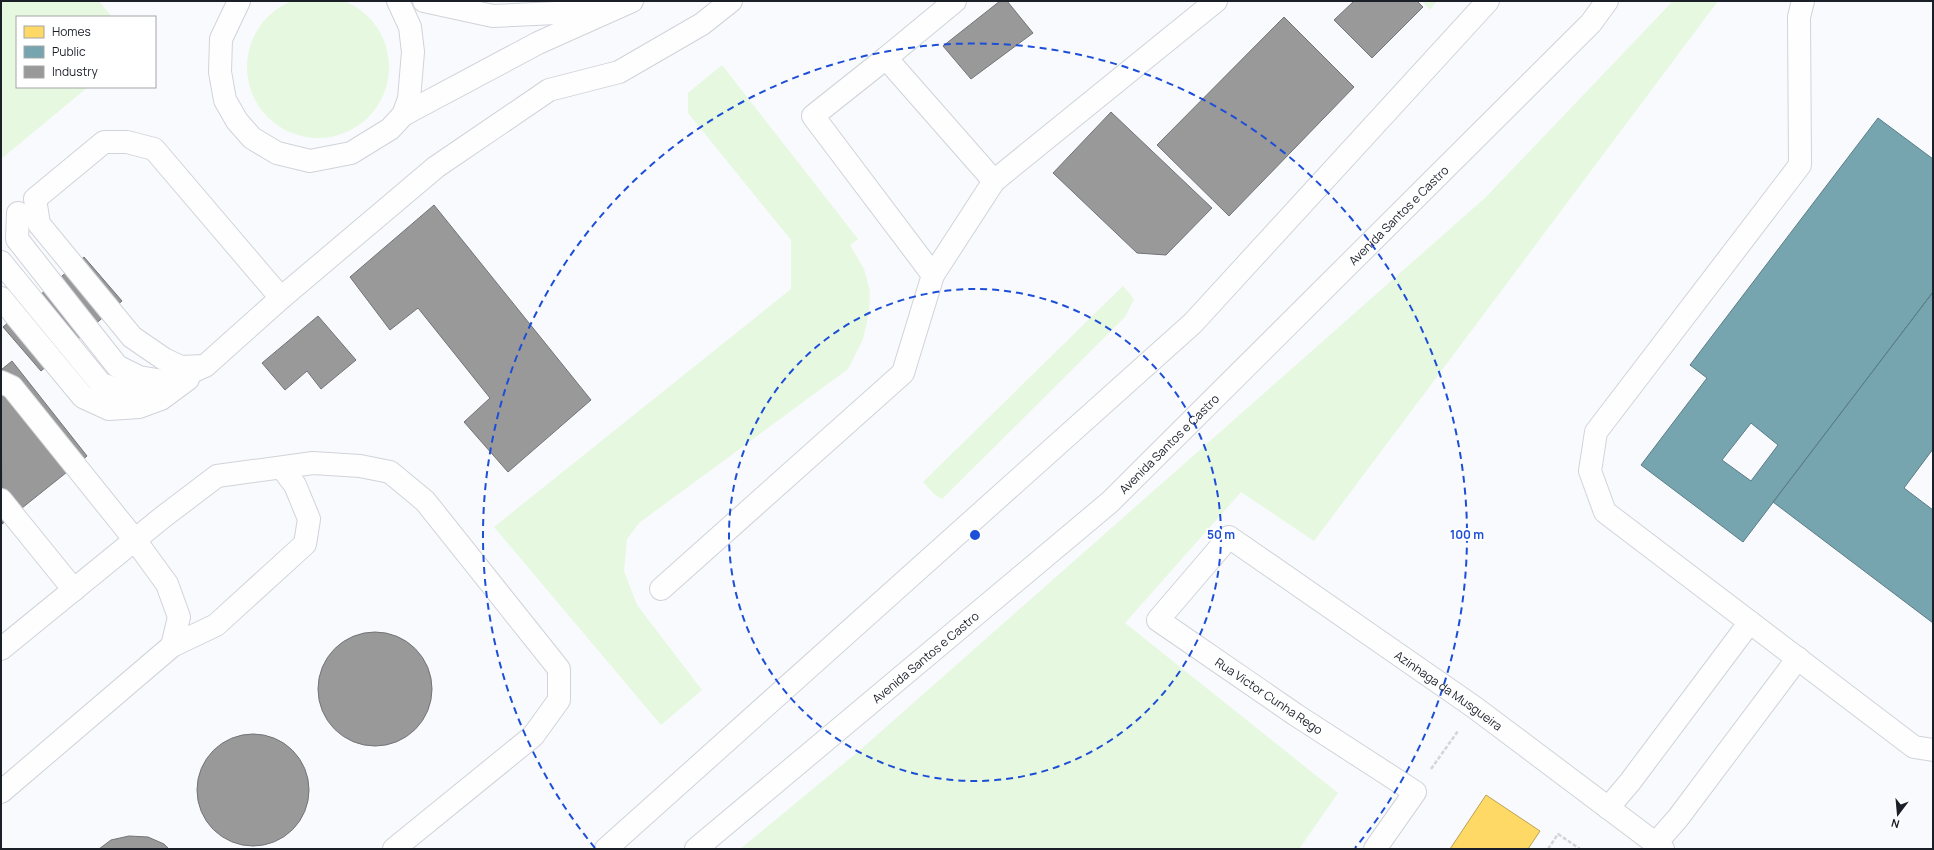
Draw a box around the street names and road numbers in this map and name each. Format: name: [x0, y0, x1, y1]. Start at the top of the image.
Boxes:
street label: Avenida Santos e Castro: [1345, 161, 1452, 268]
street label: Avenida Santos e Castro: [1115, 390, 1222, 497]
street label: Avenida Santos e Castro: [868, 607, 982, 707]
street label: Azinhaga da Musgueira: [1391, 646, 1506, 734]
street label: Rua Victor Cunha Rego: [1212, 654, 1326, 738]

